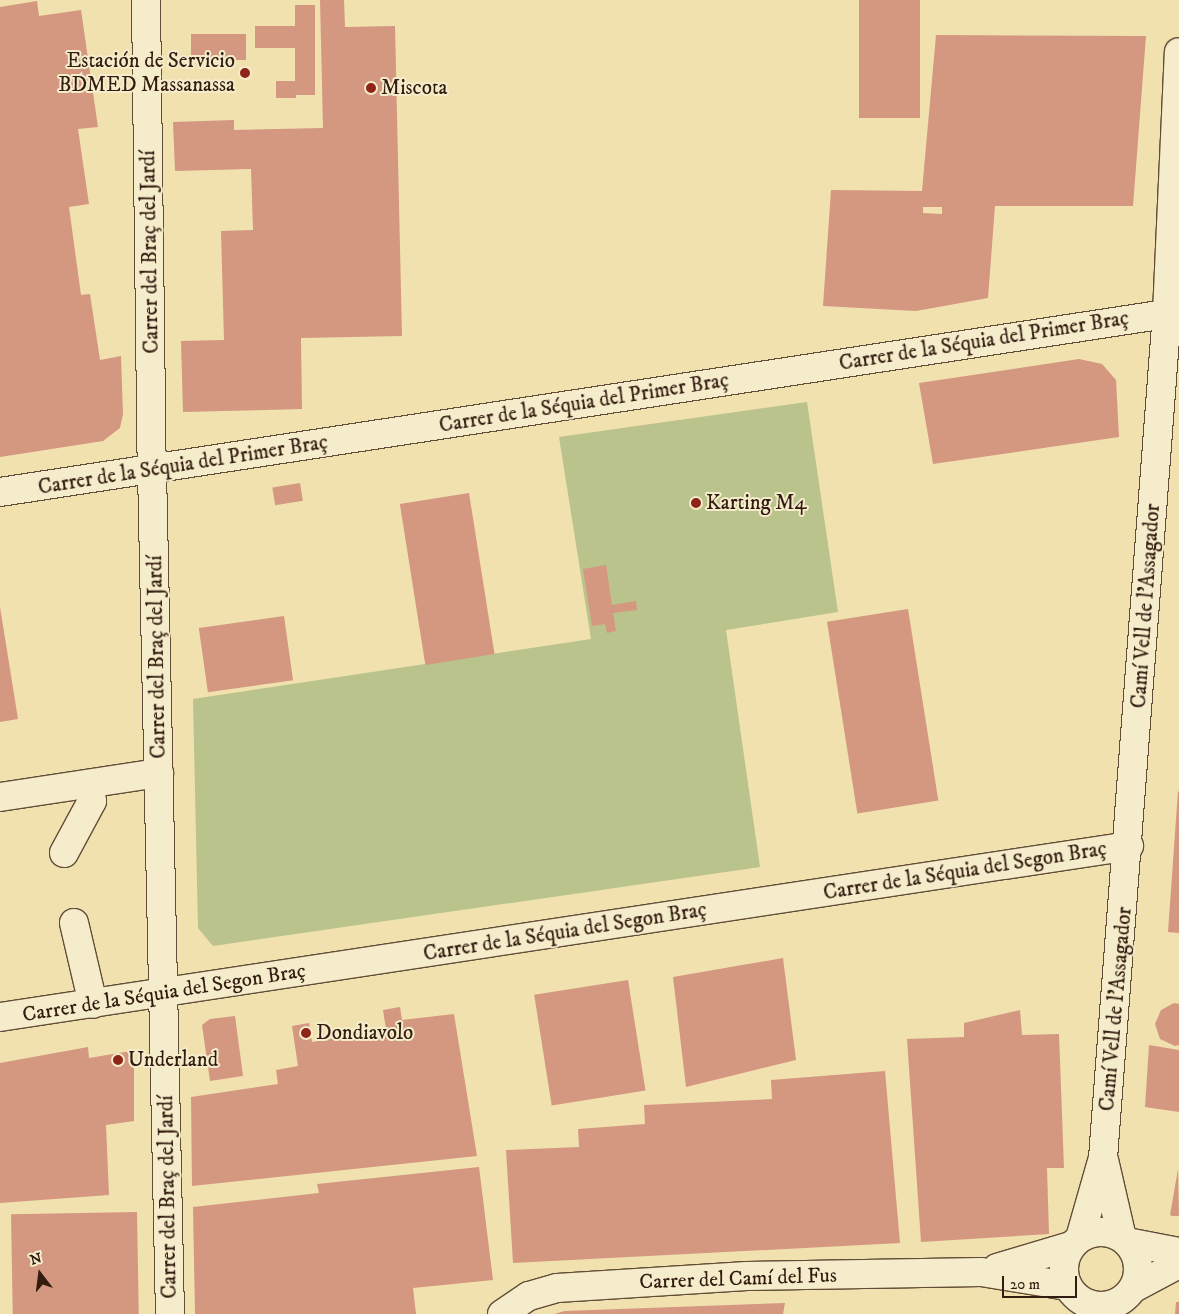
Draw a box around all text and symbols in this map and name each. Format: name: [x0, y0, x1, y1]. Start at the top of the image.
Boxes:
place label: Estación de Servicio BDMED Massanassa: [58, 48, 235, 98]
marker: Estación de Servicio BDMED Massanassa: [239, 67, 251, 79]
place label: Miscota: [381, 75, 448, 101]
marker: Miscota: [365, 82, 377, 94]
street label: Carrer del Braç del Jardí: [136, 150, 164, 354]
street label: Carrer de la Séquia del Primer Braç: [837, 306, 1131, 376]
street label: Carrer de la Séquia del Primer Braç: [437, 368, 731, 438]
street label: Carrer de la Séquia del Primer Braç: [36, 430, 330, 500]
place label: Karting M4: [706, 490, 807, 516]
marker: Karting M4: [690, 497, 702, 509]
street label: Camí Vell de l'Assagador: [1126, 503, 1166, 709]
street label: Carrer del Braç del Jardí: [143, 555, 171, 759]
street label: Carrer de la Séquia del Segon Braç: [822, 836, 1108, 906]
street label: Carrer de la Séquia del Segon Braç: [422, 897, 708, 967]
street label: Camí Vell de l'Assagador: [1095, 906, 1137, 1112]
street label: Carrer de la Séquia del Segon Braç: [21, 958, 307, 1028]
place label: Dondiavolo: [316, 1020, 413, 1046]
marker: Dondiavolo: [300, 1027, 312, 1039]
place label: Underland: [128, 1047, 218, 1073]
marker: Underland: [112, 1054, 124, 1066]
street label: Carrer del Braç del Jardí: [154, 1095, 182, 1299]
north arrow: [15, 1249, 65, 1299]
text: N: [28, 1249, 44, 1270]
street label: Carrer del Camí del Fus: [639, 1263, 837, 1295]
scale bar: [1004, 1266, 1079, 1298]
text: 20 m: [1010, 1275, 1040, 1294]

